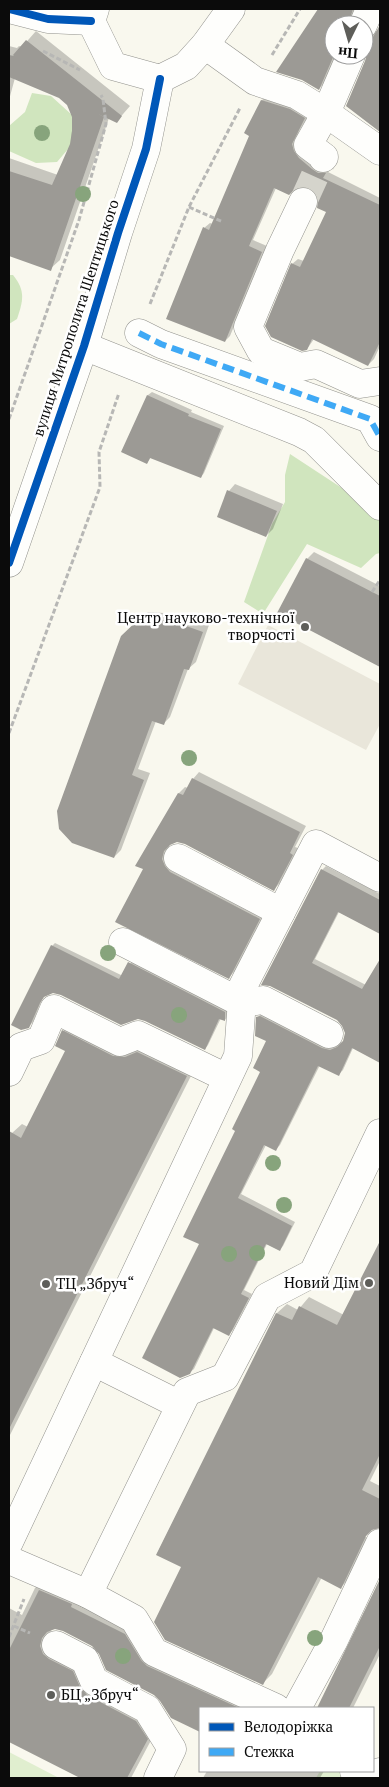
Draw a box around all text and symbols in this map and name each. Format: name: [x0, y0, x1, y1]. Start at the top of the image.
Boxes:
north arrow: [324, 15, 374, 65]
text: Пн: [337, 43, 359, 64]
street label: вулиця Митрополита Шептицького: [27, 197, 123, 439]
place label: Центр науково-технічної творчості: [117, 607, 295, 644]
marker: Центр науково-технічної творчості: [299, 621, 311, 633]
place label: Новий Дім: [284, 1272, 359, 1292]
place label: ТЦ „Збруч“: [56, 1273, 134, 1293]
marker: Новий Дім: [363, 1277, 375, 1289]
marker: ТЦ „Збруч“: [40, 1278, 52, 1290]
place label: БЦ „Збруч“: [61, 1684, 139, 1704]
marker: БЦ „Збруч“: [45, 1689, 57, 1701]
legend: [199, 1707, 374, 1772]
text: Велодоріжка: [244, 1716, 333, 1736]
text: Стежка: [244, 1741, 295, 1761]

